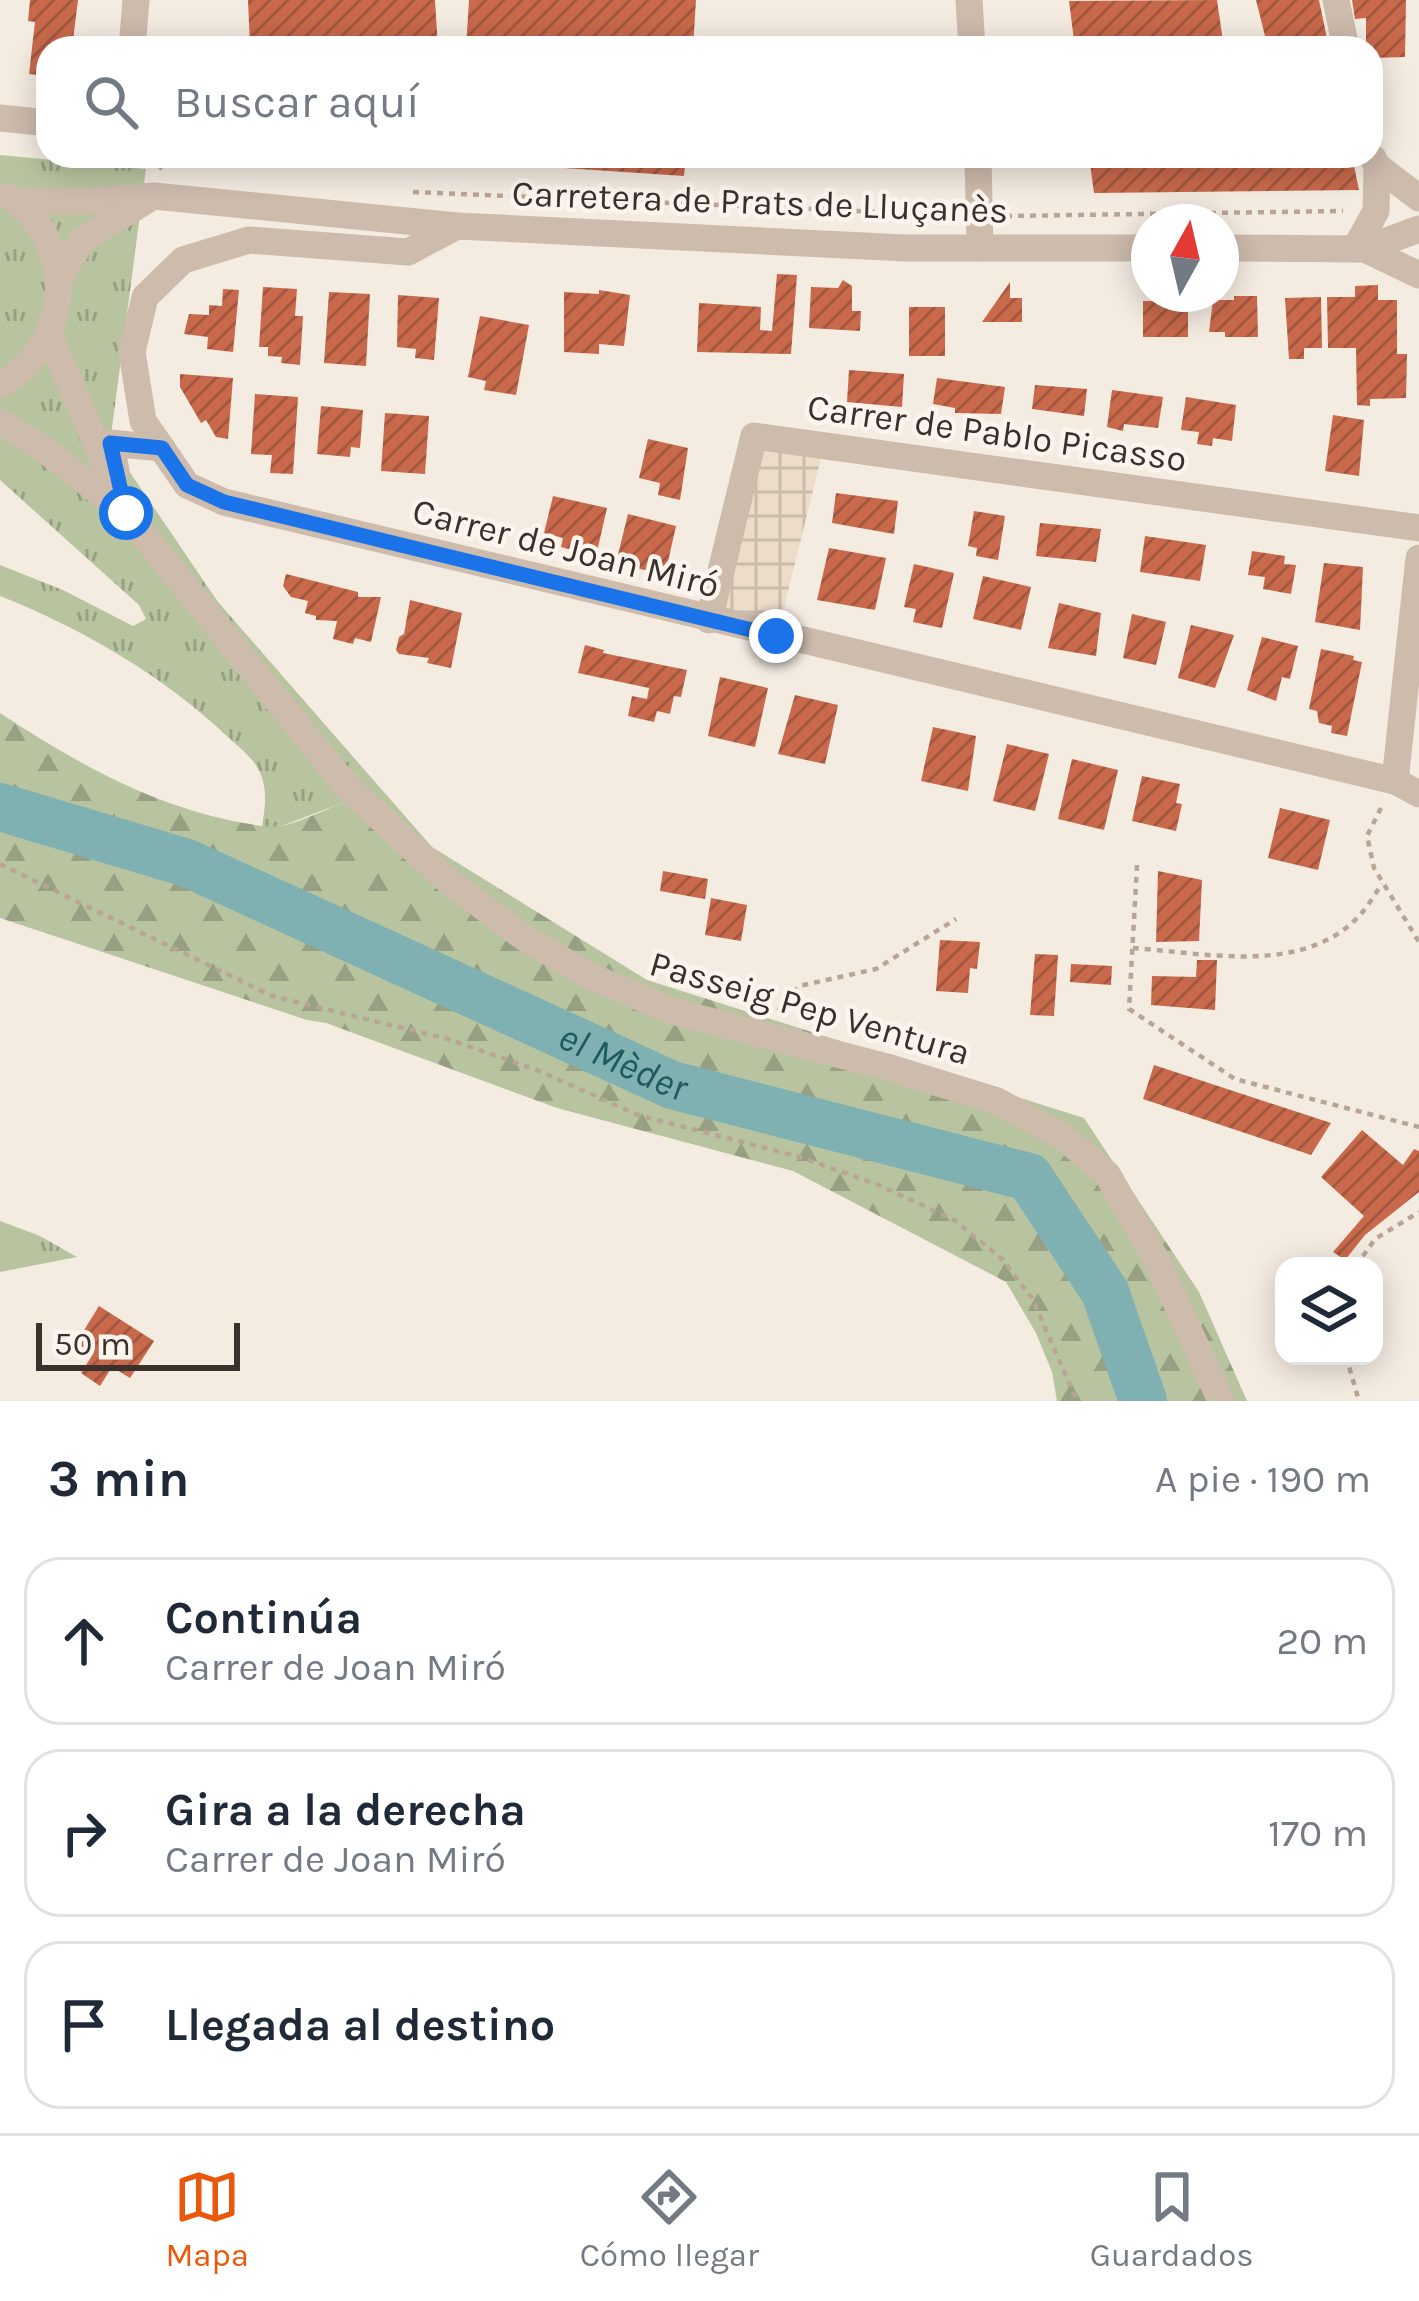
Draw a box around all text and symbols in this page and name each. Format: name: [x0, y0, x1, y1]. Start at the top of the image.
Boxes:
search box: [36, 36, 1383, 168]
icon: search: [78, 69, 144, 135]
text: Buscar aquí: [174, 76, 420, 128]
street label: Carretera de Prats de Lluçanès: [511, 172, 1009, 232]
north arrow: [1131, 204, 1239, 312]
street label: Carrer de Pablo Picasso: [805, 386, 1189, 480]
route start: [99, 486, 153, 540]
street label: Carrer de Joan Miró: [408, 490, 724, 606]
route end: [749, 609, 803, 663]
street label: Passeig Pep Ventura: [645, 942, 975, 1074]
water label: el Mèder: [552, 1013, 693, 1111]
map controls: [1275, 1257, 1383, 1365]
button: layers: [1275, 1257, 1383, 1365]
scale bar: [36, 1317, 240, 1370]
text: 50 m: [54, 1325, 131, 1363]
text: 3 min: [48, 1449, 190, 1509]
text: A pie · 190 m: [1155, 1456, 1371, 1502]
text: Continúa: [165, 1592, 362, 1644]
icon: ahead: [51, 1608, 117, 1674]
text: 20 m: [1277, 1618, 1368, 1664]
text: Carrer de Joan Miró: [165, 1644, 506, 1690]
text: Gira a la derecha: [165, 1784, 526, 1836]
icon: right: [51, 1800, 117, 1866]
text: 170 m: [1268, 1810, 1368, 1856]
text: Carrer de Joan Miró: [165, 1836, 506, 1882]
icon: arrive: [51, 1992, 117, 2058]
text: Llegada al destino: [165, 1999, 555, 2051]
tab: Mapa: [165, 2164, 249, 2274]
tab: Cómo llegar: [580, 2164, 759, 2274]
tab: Guardados: [1090, 2164, 1254, 2274]

